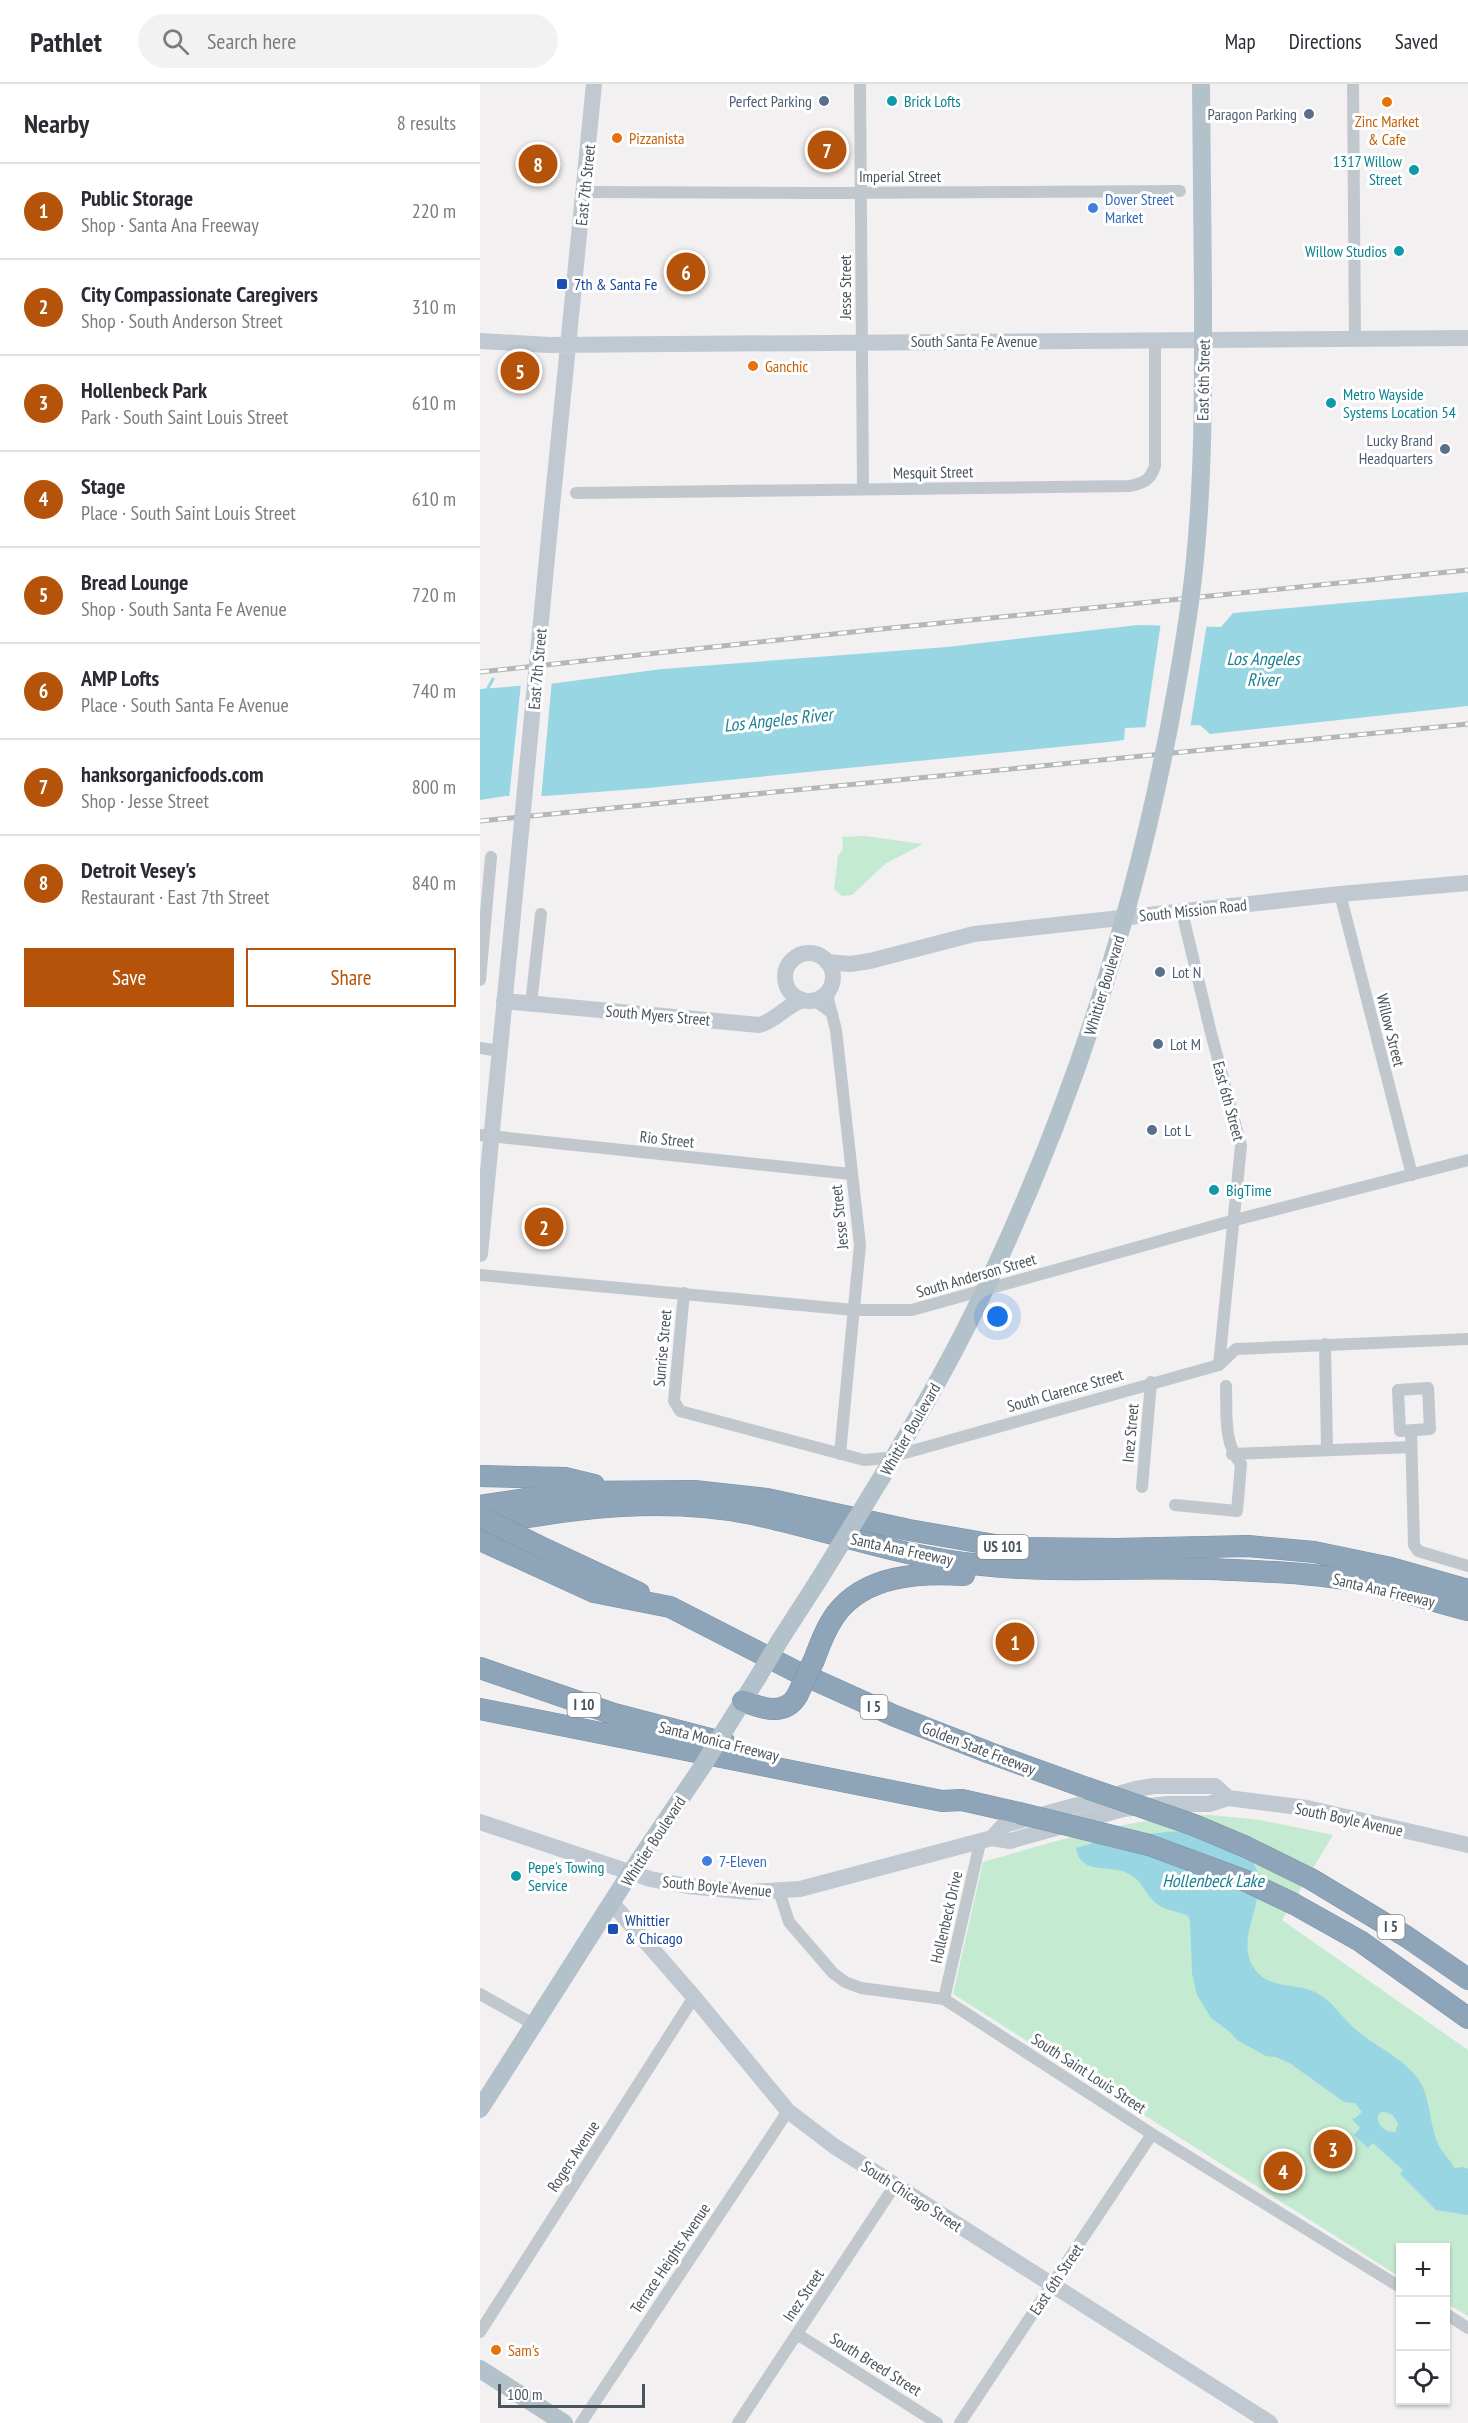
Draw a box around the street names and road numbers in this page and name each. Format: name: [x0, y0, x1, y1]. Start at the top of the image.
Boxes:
street label: East 7th Street: [571, 143, 599, 227]
street label: Imperial Street: [859, 166, 942, 186]
street label: Jesse Street: [835, 254, 855, 320]
street label: South Santa Fe Avenue: [911, 331, 1037, 351]
street label: East 6th Street: [1192, 338, 1214, 421]
street label: Mesquit Street: [893, 461, 974, 483]
street label: East 7th Street: [523, 627, 551, 710]
street label: South Mission Road: [1138, 894, 1248, 926]
street label: Whittier Boulevard: [1079, 933, 1129, 1037]
street label: Willow Street: [1372, 992, 1410, 1069]
street label: South Myers Street: [605, 1000, 712, 1030]
street label: East 6th Street: [1209, 1059, 1249, 1144]
street label: Rio Street: [639, 1126, 696, 1152]
street label: Jesse Street: [826, 1183, 852, 1251]
street label: South Anderson Street: [914, 1248, 1039, 1302]
street label: Sunrise Street: [649, 1308, 675, 1387]
street label: South Clarence Street: [1005, 1364, 1126, 1416]
street label: Whittier Boulevard: [876, 1379, 945, 1479]
street label: Inez Street: [1117, 1402, 1143, 1463]
street label: Santa Ana Freeway: [849, 1528, 955, 1570]
road number: US 101: [978, 1535, 1028, 1559]
street label: Santa Ana Freeway: [1331, 1569, 1437, 1611]
road number: I 10: [568, 1693, 600, 1717]
road number: I 5: [860, 1695, 888, 1719]
street label: Santa Monica Freeway: [657, 1716, 781, 1766]
street label: Golden State Freeway: [919, 1717, 1039, 1779]
street label: Whittier Boulevard: [616, 1792, 690, 1890]
street label: South Boyle Avenue: [1293, 1798, 1405, 1840]
street label: Hollenbeck Drive: [926, 1869, 966, 1965]
street label: South Boyle Avenue: [662, 1871, 772, 1901]
road number: I 5: [1378, 1915, 1404, 1939]
street label: South Saint Louis Street: [1028, 2029, 1150, 2118]
street label: Rogers Avenue: [543, 2117, 603, 2195]
street label: South Chicago Street: [858, 2156, 967, 2236]
street label: Terrace Heights Avenue: [626, 2199, 714, 2317]
street label: East 6th Street: [1025, 2239, 1087, 2318]
street label: Inez Street: [778, 2264, 828, 2325]
street label: South Breed Street: [827, 2328, 926, 2400]

